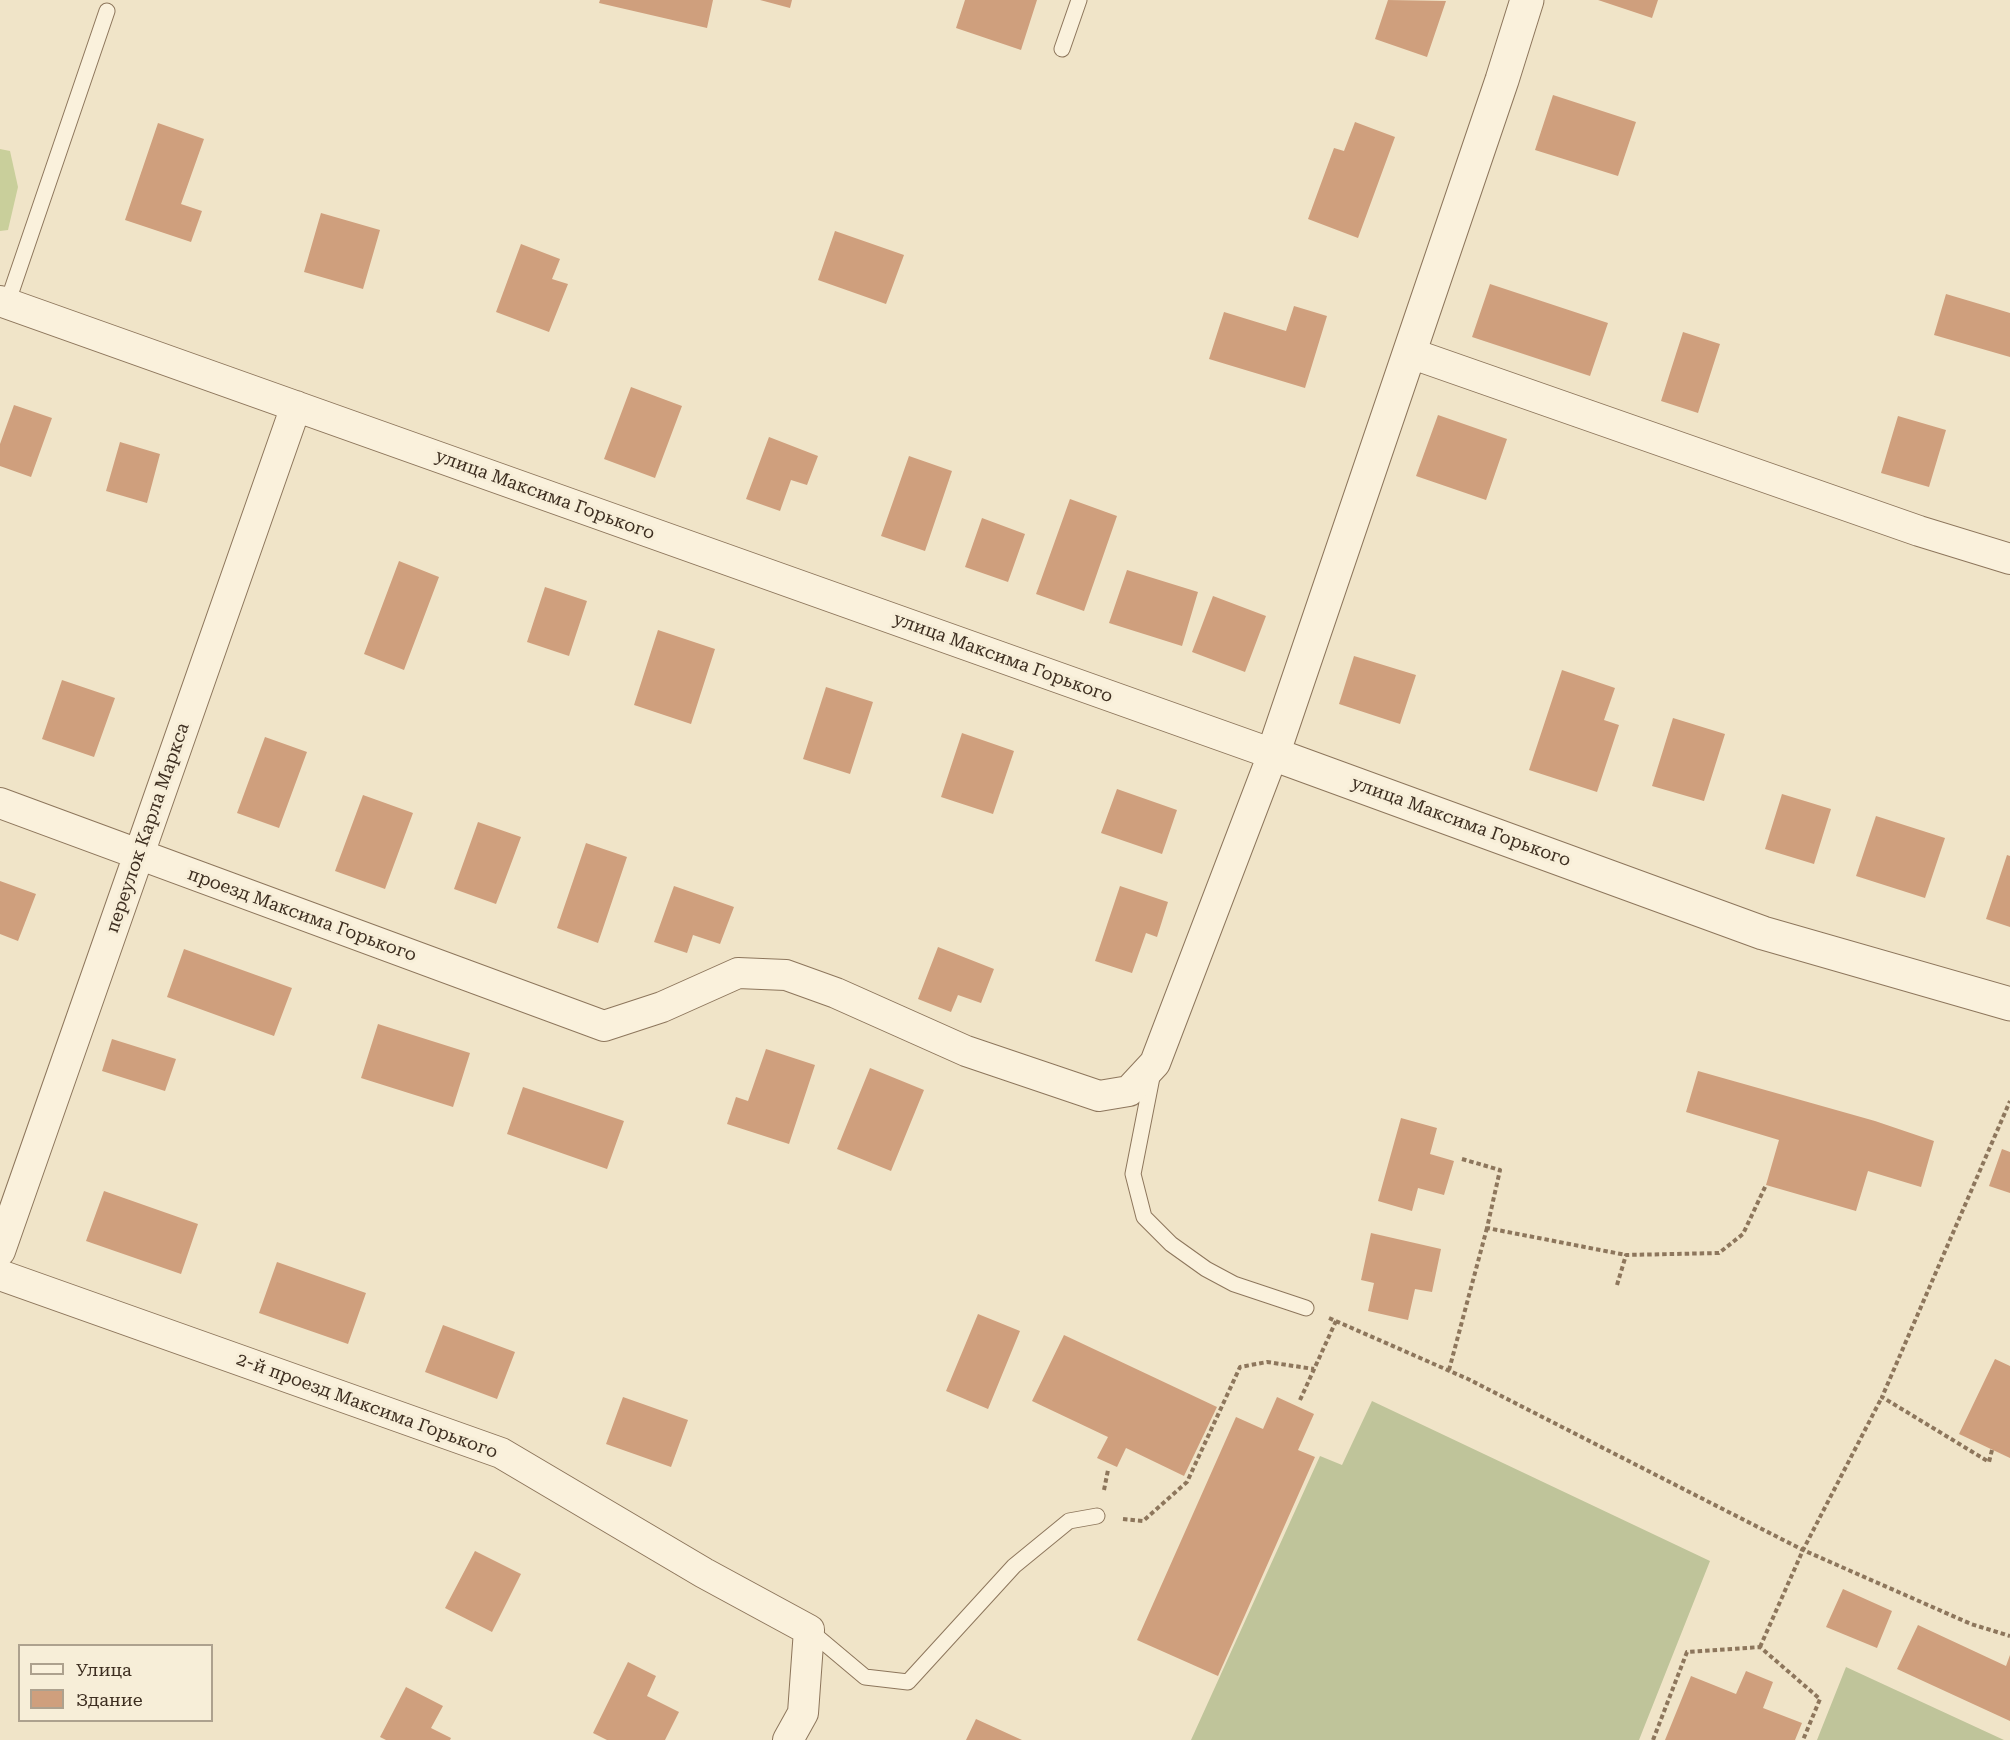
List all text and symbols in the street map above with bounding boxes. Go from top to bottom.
street label: улица Максима Горького [432,445,658,545]
street label: улица Максима Горького [890,608,1116,708]
street label: переулок Карла Маркса [102,720,194,936]
street label: улица Максима Горького [1348,772,1574,872]
street label: проезд Максима Горького [185,864,419,966]
street label: 2-й проезд Максима Горького [233,1349,501,1463]
legend [18,1644,213,1722]
text: Улица [76,1659,132,1680]
text: Здание [76,1689,143,1710]

